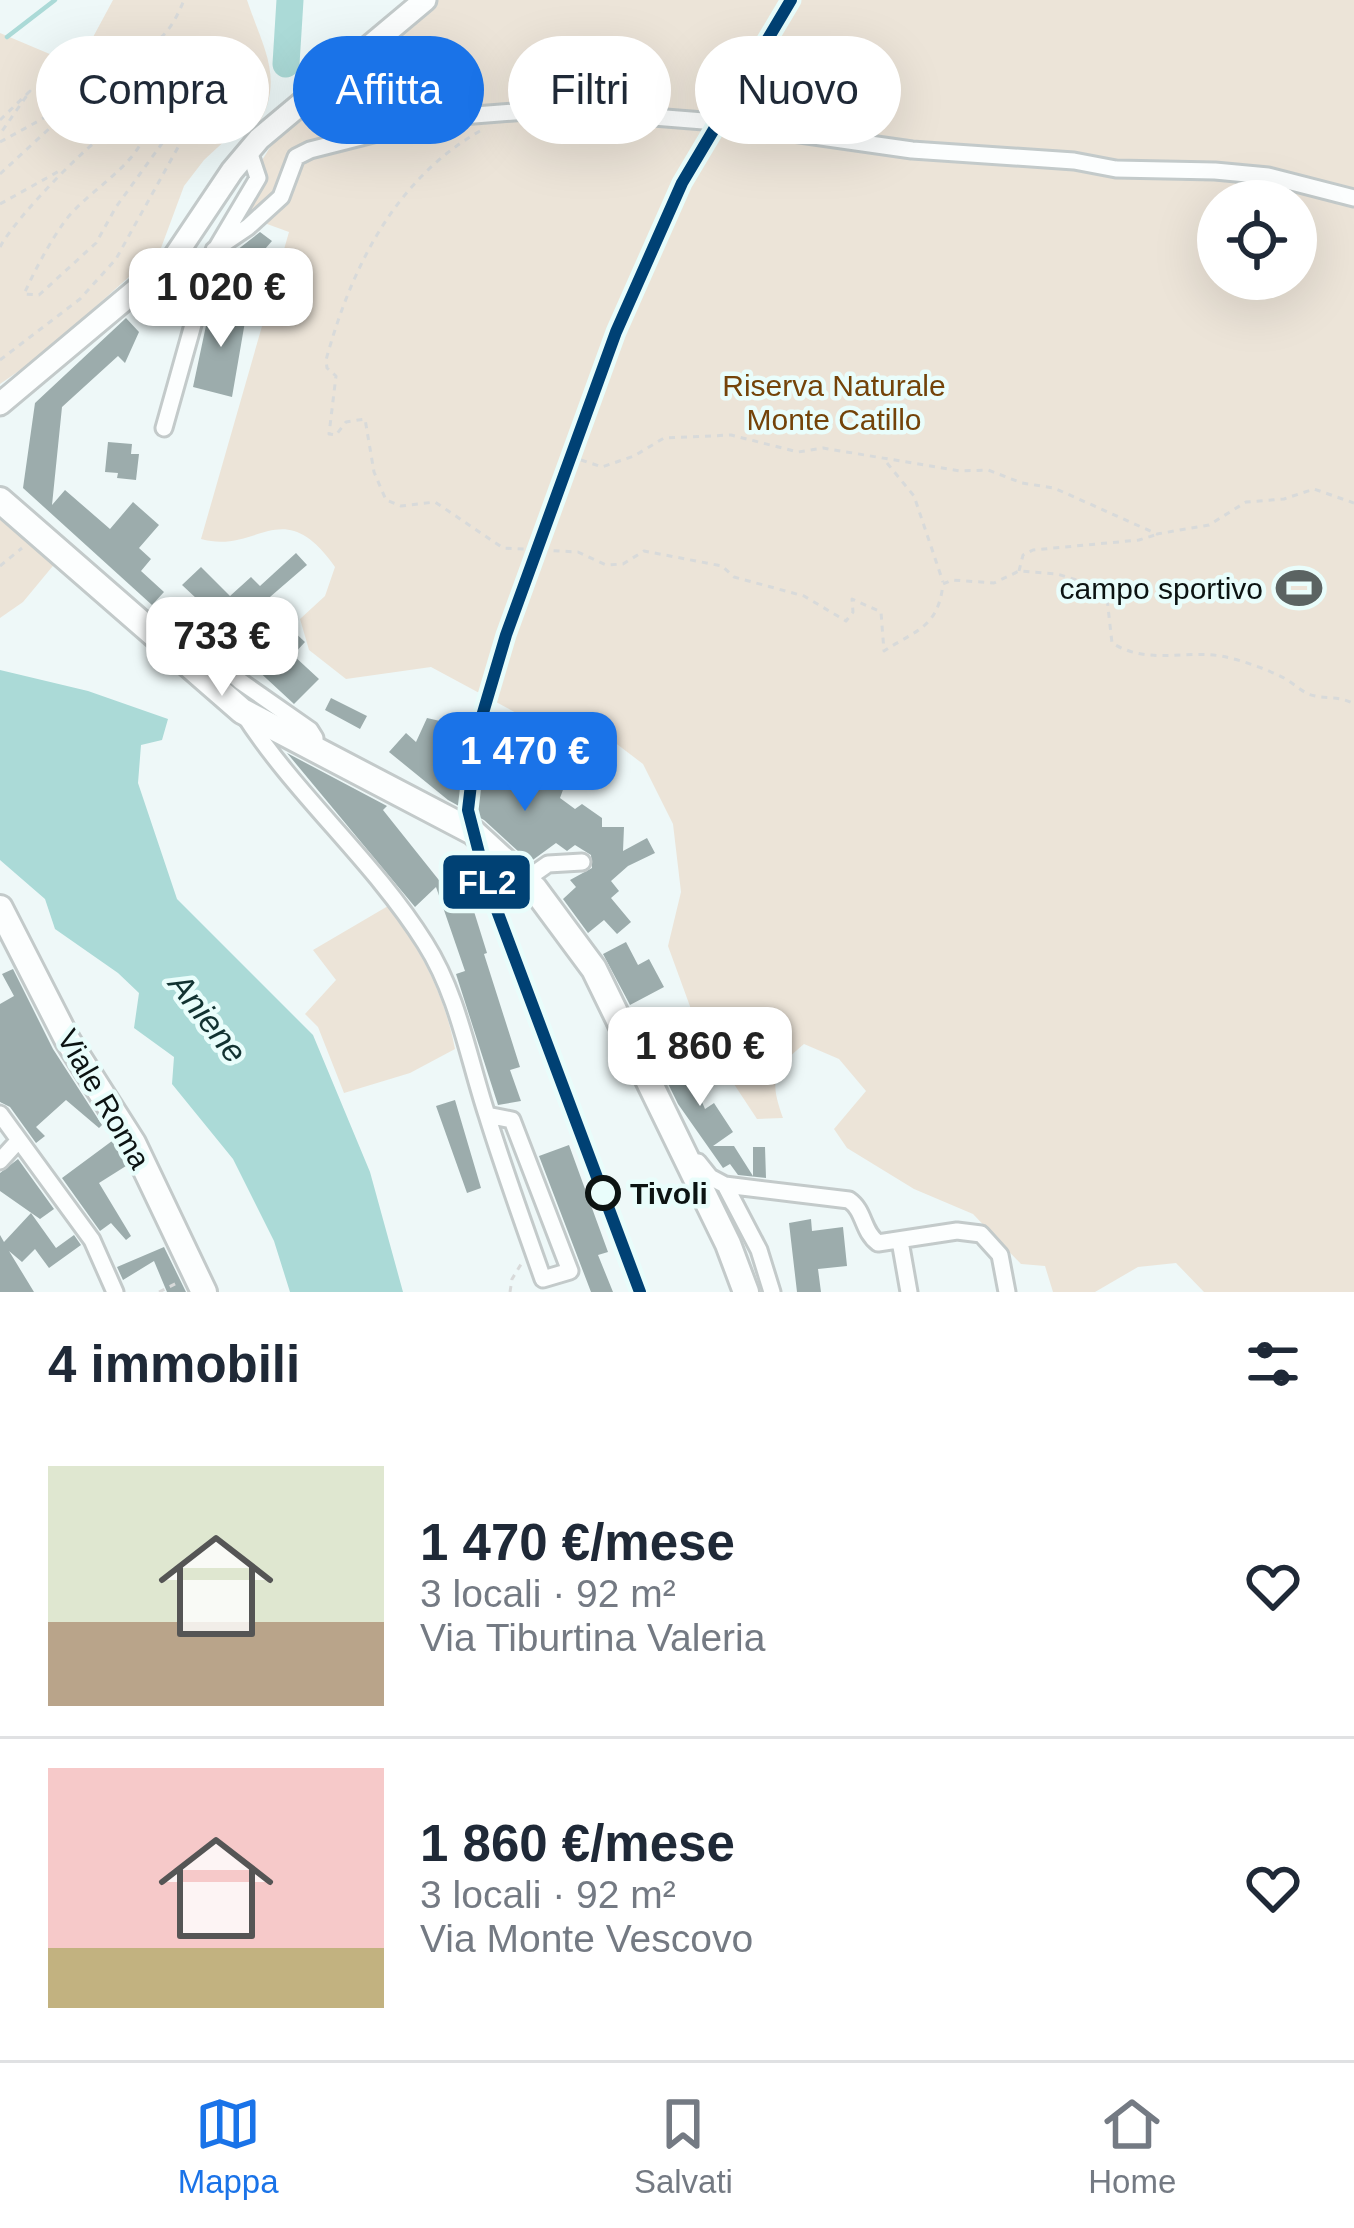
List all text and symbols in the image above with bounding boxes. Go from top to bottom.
chip: Compra [36,36,269,144]
chip: Affitta [293,36,484,144]
chip: Filtri [508,36,671,144]
chip: Nuovo [695,36,901,144]
map controls [1197,180,1317,300]
button: locate [1197,180,1317,300]
pin: 1 020 € [110,248,332,350]
text: 1 020 € [156,265,286,308]
park label: Riserva Naturale Monte Catillo [722,369,946,436]
sports icon: campo sportivo [1274,563,1324,613]
place label: campo sportivo [1060,572,1263,605]
pin: 733 € [138,597,306,699]
text: 733 € [173,614,271,657]
pin: 1 470 € [414,712,636,814]
text: 1 470 € [460,729,590,772]
line badge: FL2 [441,853,532,911]
text: FL2 [458,864,516,901]
water label: Aniene [161,965,254,1070]
pin: 1 860 € [589,1007,811,1109]
street label: Viale Roma [51,1024,157,1174]
text: 1 860 € [635,1024,765,1067]
marker: Tivoli [587,1177,619,1209]
place label: Tivoli [630,1177,708,1210]
icon: filters [1240,1331,1306,1397]
text: 4 immobili [48,1336,300,1393]
icon: home [144,1514,288,1658]
text: 1 470 €/mese [420,1514,735,1571]
icon: heart [1240,1553,1306,1619]
text: 3 locali · 92 m² [420,1572,676,1615]
text: Via Tiburtina Valeria [420,1616,765,1659]
text: 1 860 €/mese [420,1815,735,1872]
icon: home [144,1816,288,1960]
icon: heart [1240,1855,1306,1921]
text: 3 locali · 92 m² [420,1873,676,1916]
text: Via Monte Vescovo [420,1917,753,1960]
tab: Mappa [178,2091,279,2201]
tab: Salvati [634,2091,733,2201]
tab: Home [1088,2091,1176,2201]

